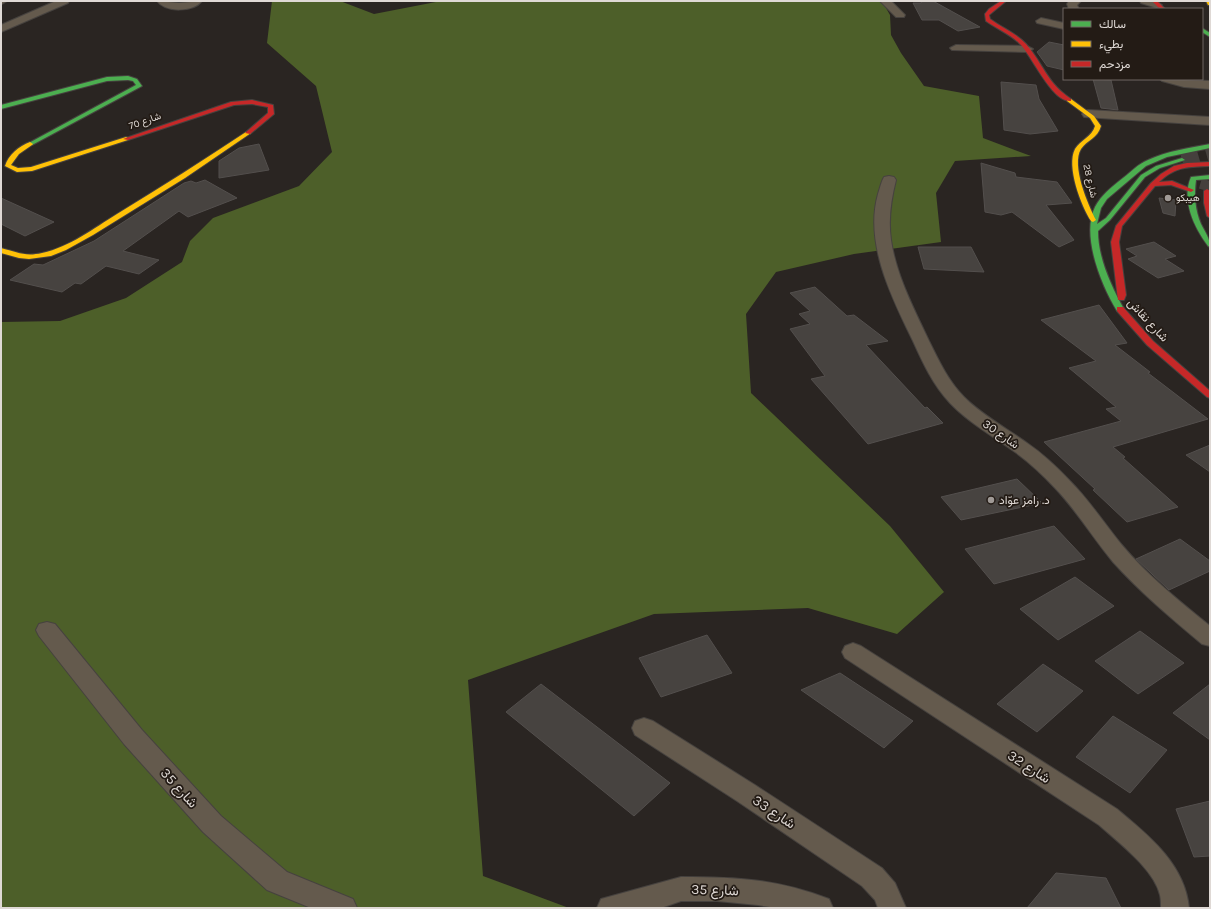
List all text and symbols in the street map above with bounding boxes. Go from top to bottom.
legend [1063,8,1203,80]
text: سالك [1099,17,1126,31]
text: بطيء [1099,37,1123,54]
text: مزدحم [1099,57,1130,72]
street label: شارع 70 [127,110,163,132]
street label: شارع 28 [1080,163,1100,199]
place label: هيبكو [1176,192,1200,204]
marker: هيبكو [1163,193,1173,203]
street label: شارع نقاش [1123,296,1171,346]
street label: شارع 30 [979,416,1022,453]
place label: د. رامز عوّاد [999,493,1050,508]
marker: د. رامز عوّاد [986,495,996,505]
street label: شارع 32 [1003,747,1054,789]
street label: شارع 35 [155,765,201,813]
street label: شارع 33 [748,792,799,834]
street label: شارع 35 [691,881,739,901]

